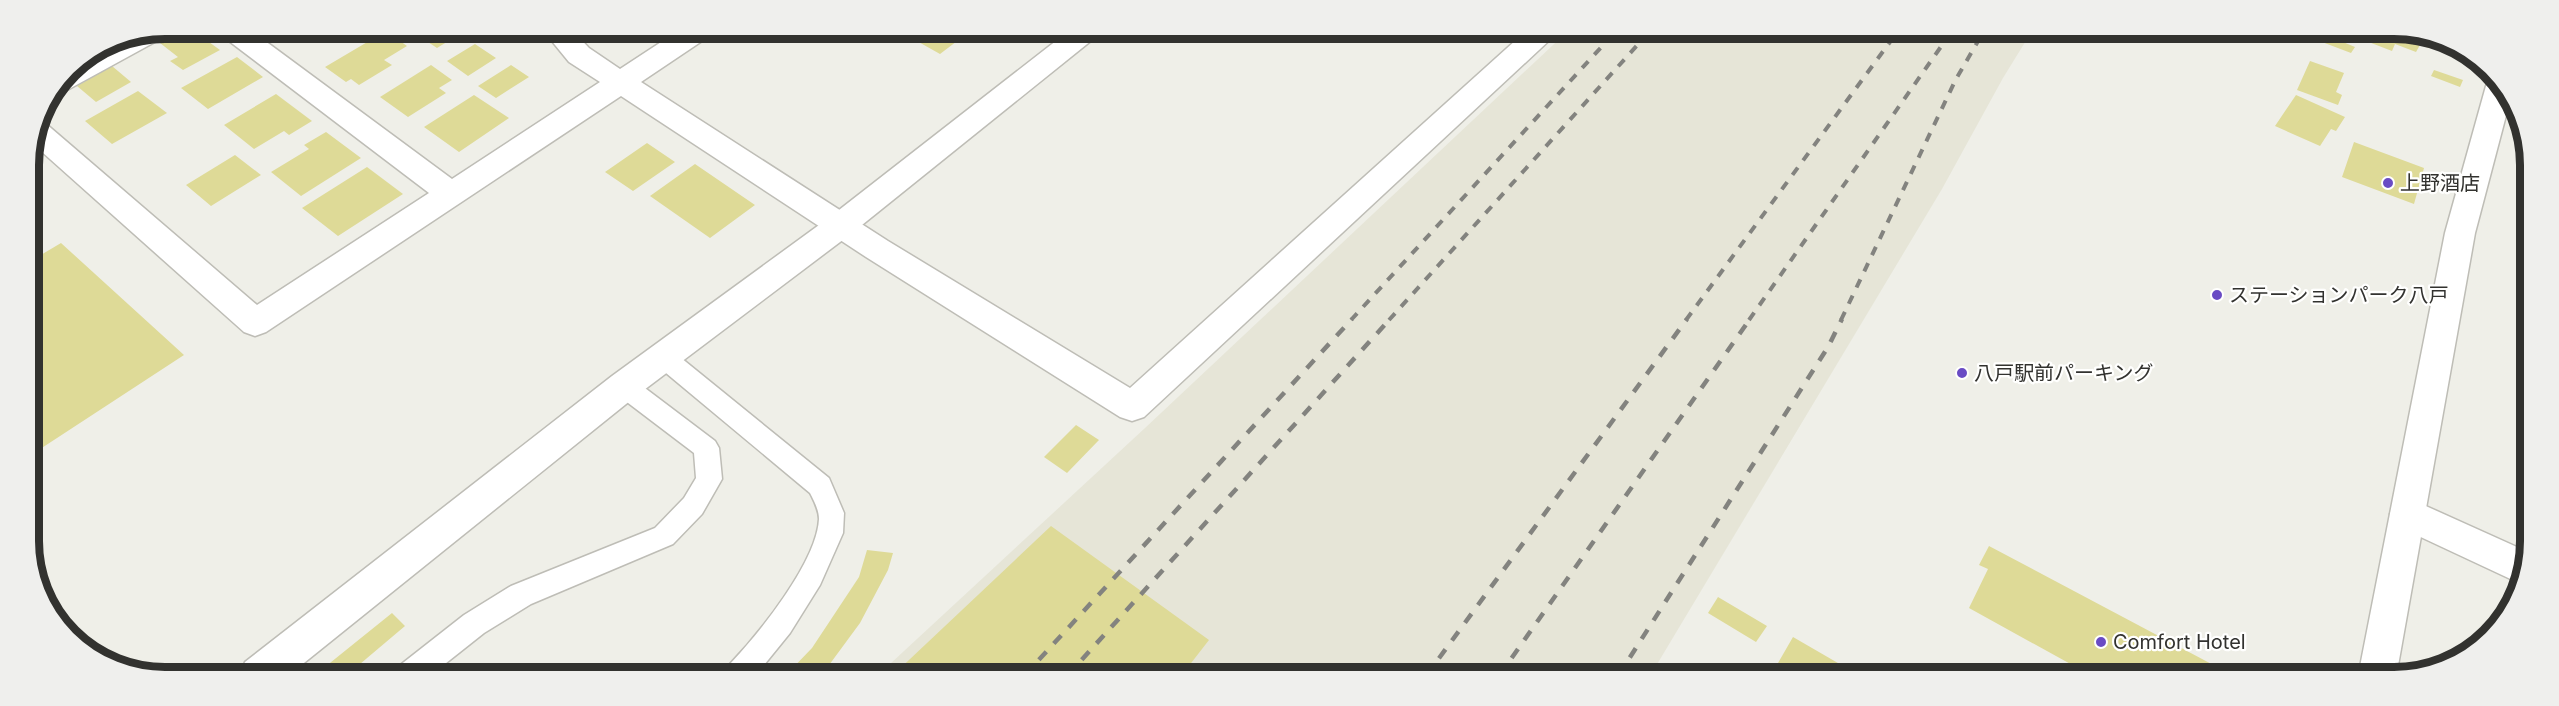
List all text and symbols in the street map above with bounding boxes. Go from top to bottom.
place label: 上野酒店 [2400,171,2480,195]
marker: 上野酒店 [2381,176,2395,190]
place label: ステーションパーク八戸 [2229,283,2449,307]
marker: ステーションパーク八戸 [2210,288,2224,302]
place label: 八戸駅前パーキング [1974,361,2153,385]
marker: 八戸駅前パーキング [1955,366,1969,380]
place label: Comfort Hotel [2113,630,2246,654]
marker: Comfort Hotel [2094,635,2108,649]

